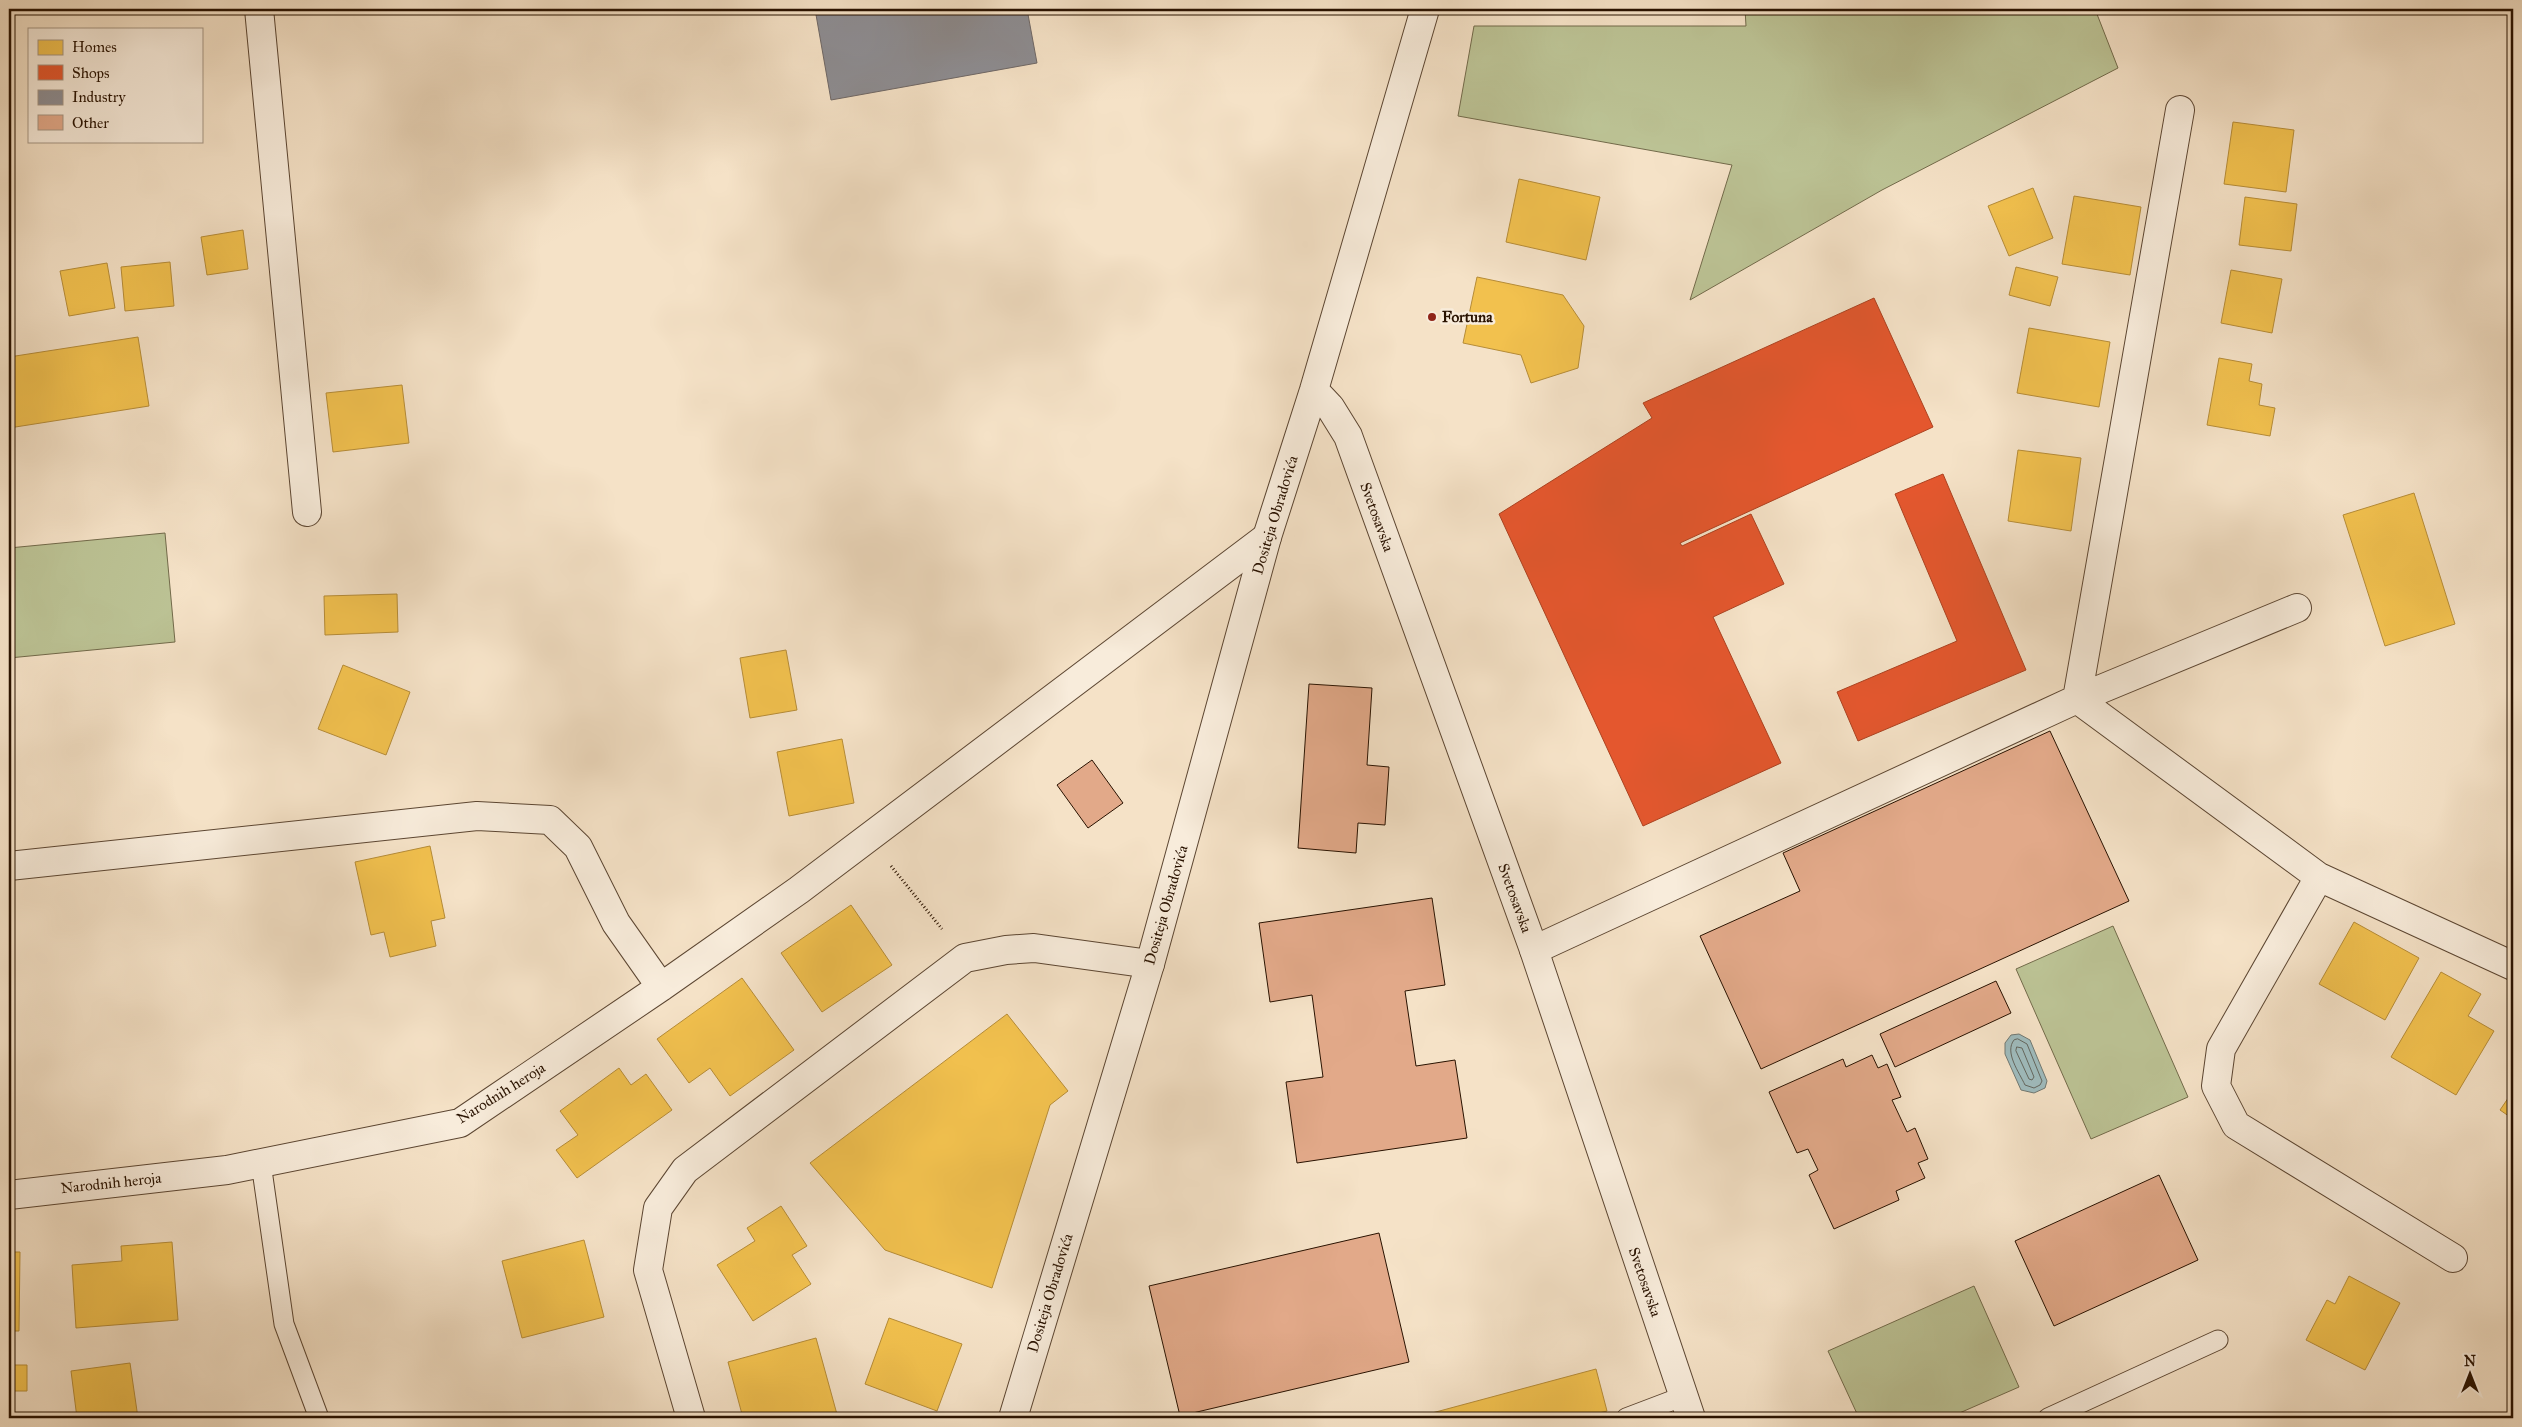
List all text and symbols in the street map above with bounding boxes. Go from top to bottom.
legend [28,28,202,142]
text: Homes [72,38,117,56]
text: Shops [72,64,110,82]
text: Industry [72,88,126,106]
text: Other [72,114,109,132]
place label: Fortuna [1442,308,1493,326]
marker: Fortuna [1426,311,1438,323]
street label: Dositeja Obradovića [1248,453,1302,577]
street label: Svetosavska [1356,480,1398,555]
street label: Dositeja Obradovića [1140,843,1192,967]
street label: Svetosavska [1494,861,1536,936]
street label: Narodnih heroja [453,1058,549,1127]
street label: Narodnih heroja [60,1169,163,1197]
street label: Dositeja Obradovića [1023,1231,1077,1355]
street label: Svetosavska [1625,1245,1666,1320]
north arrow [2444,1350,2494,1400]
text: N [2464,1353,2476,1370]

